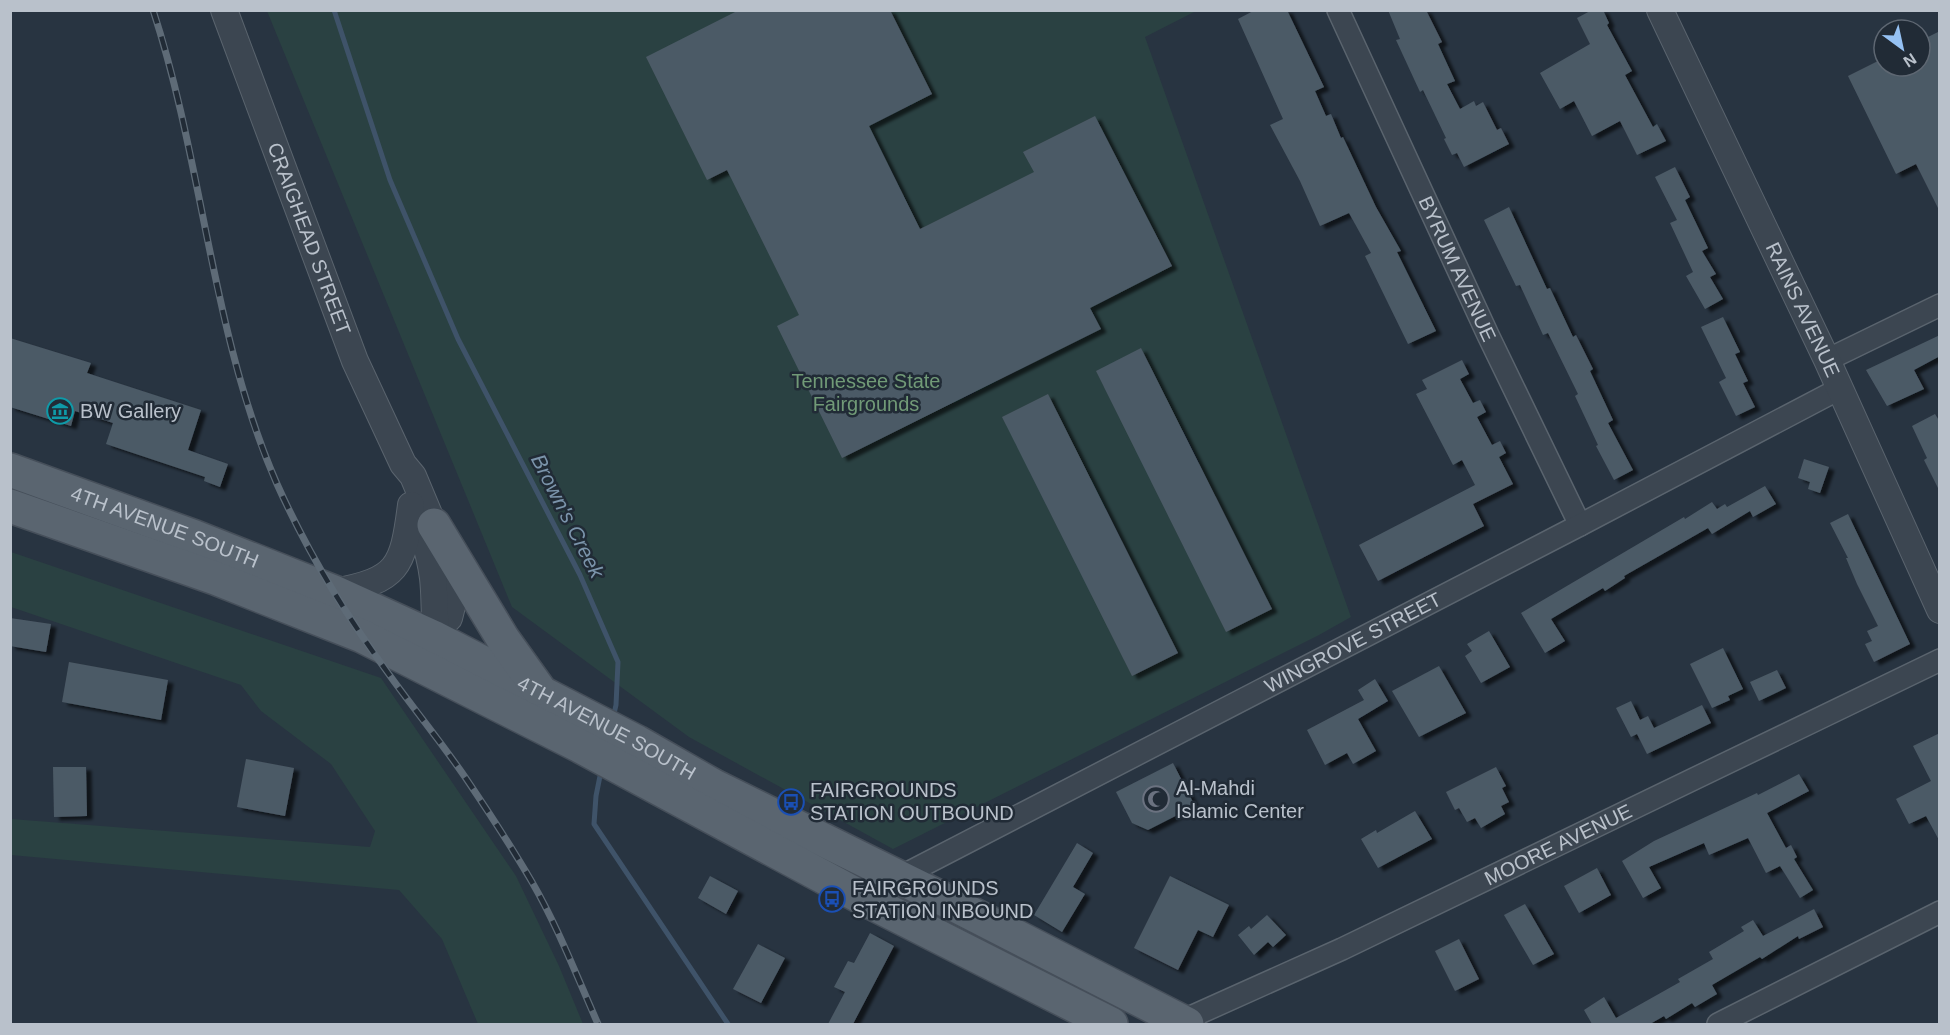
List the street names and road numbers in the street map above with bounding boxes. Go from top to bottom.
street label: CRAIGHEAD STREET [263,139,355,338]
street label: BYRUM AVENUE [1414,193,1500,345]
street label: RAINS AVENUE [1762,239,1844,380]
street label: 4TH AVENUE SOUTH [68,482,262,572]
street label: WINGROVE STREET [1261,588,1445,697]
street label: 4TH AVENUE SOUTH [514,671,700,784]
street label: MOORE AVENUE [1481,800,1635,889]

